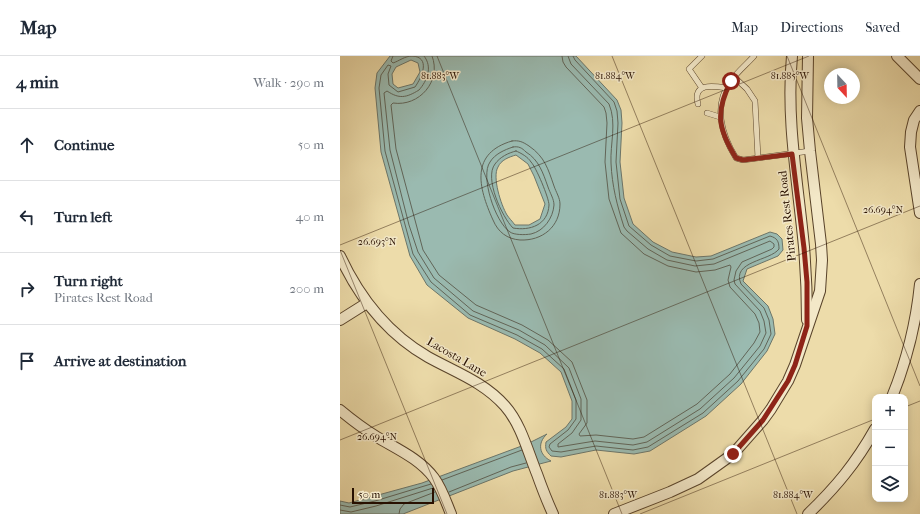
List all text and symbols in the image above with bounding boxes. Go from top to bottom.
text: Map [20,17,56,39]
text: Map [731,19,758,36]
text: Directions [780,19,843,36]
text: Saved [865,19,900,36]
north arrow [824,68,860,104]
text: 81.883°W [421,70,460,82]
text: 81.884°W [595,70,636,82]
text: 81.885°W [771,70,810,82]
text: 4 min [16,72,59,92]
route start [722,72,740,90]
text: Walk · 290 m [253,75,324,90]
icon: ahead [16,134,38,156]
text: Continue [54,136,114,154]
text: 50 m [298,137,324,152]
street label: Pirates Rest Road [775,169,799,262]
text: 26.694°N [863,204,904,216]
icon: left [16,206,38,228]
text: Turn left [54,208,112,226]
text: 40 m [296,209,324,224]
text: 26.693°N [358,236,397,248]
text: Turn right [54,272,123,290]
icon: right [16,278,38,300]
text: 200 m [289,281,324,296]
text: Pirates Rest Road [54,290,153,305]
street label: Lacosta Lane [425,334,489,380]
icon: arrive [16,350,38,372]
text: Arrive at destination [54,352,186,370]
map controls [872,394,908,502]
button: + [872,394,908,430]
button: − [872,430,908,466]
text: 26.694°N [357,431,398,443]
route end [724,445,742,463]
button: layers [872,466,908,502]
scale bar [352,486,434,505]
text: 50 m [358,488,380,501]
text: 81.883°W [599,489,638,501]
text: 81.884°W [773,489,814,501]

